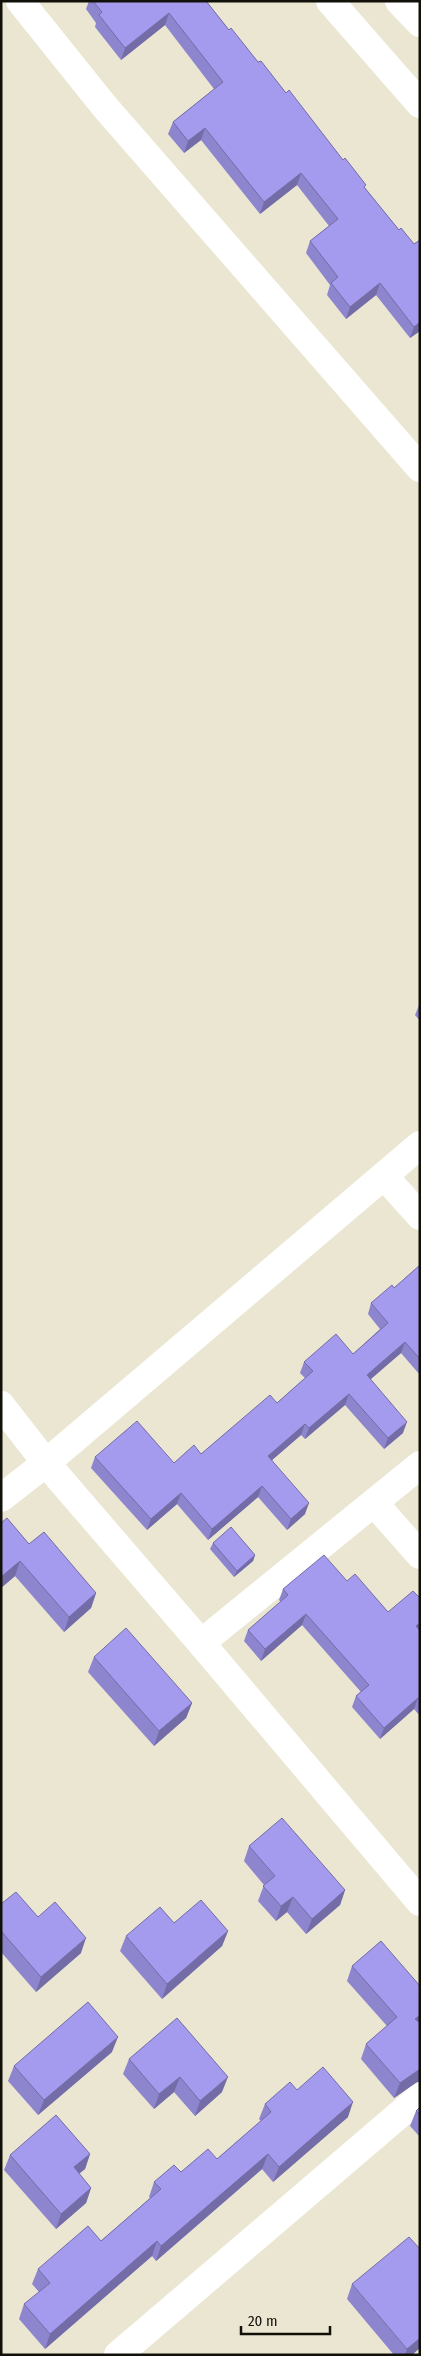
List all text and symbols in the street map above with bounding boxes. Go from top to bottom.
scale bar [241,2304,330,2336]
text: 20 m [248,2312,278,2330]

